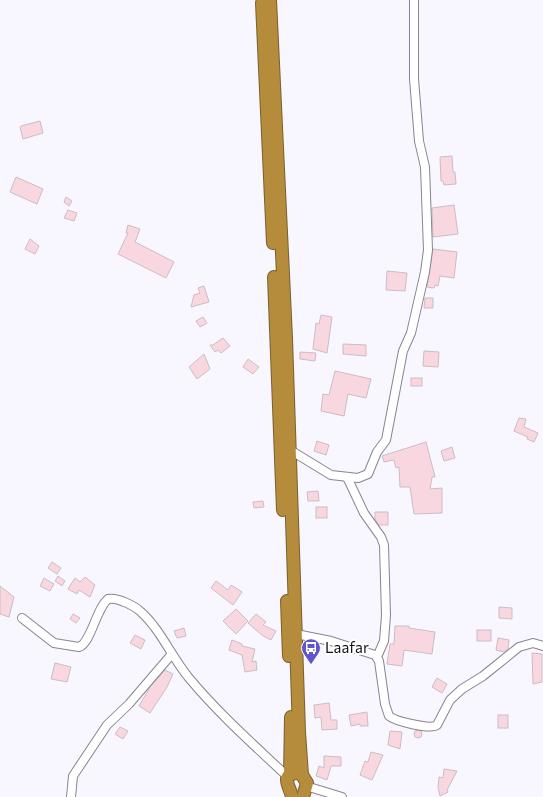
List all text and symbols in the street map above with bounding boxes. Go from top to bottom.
bus stop icon: Laafar [300,637,322,665]
place label: Laafar [325,638,369,656]

